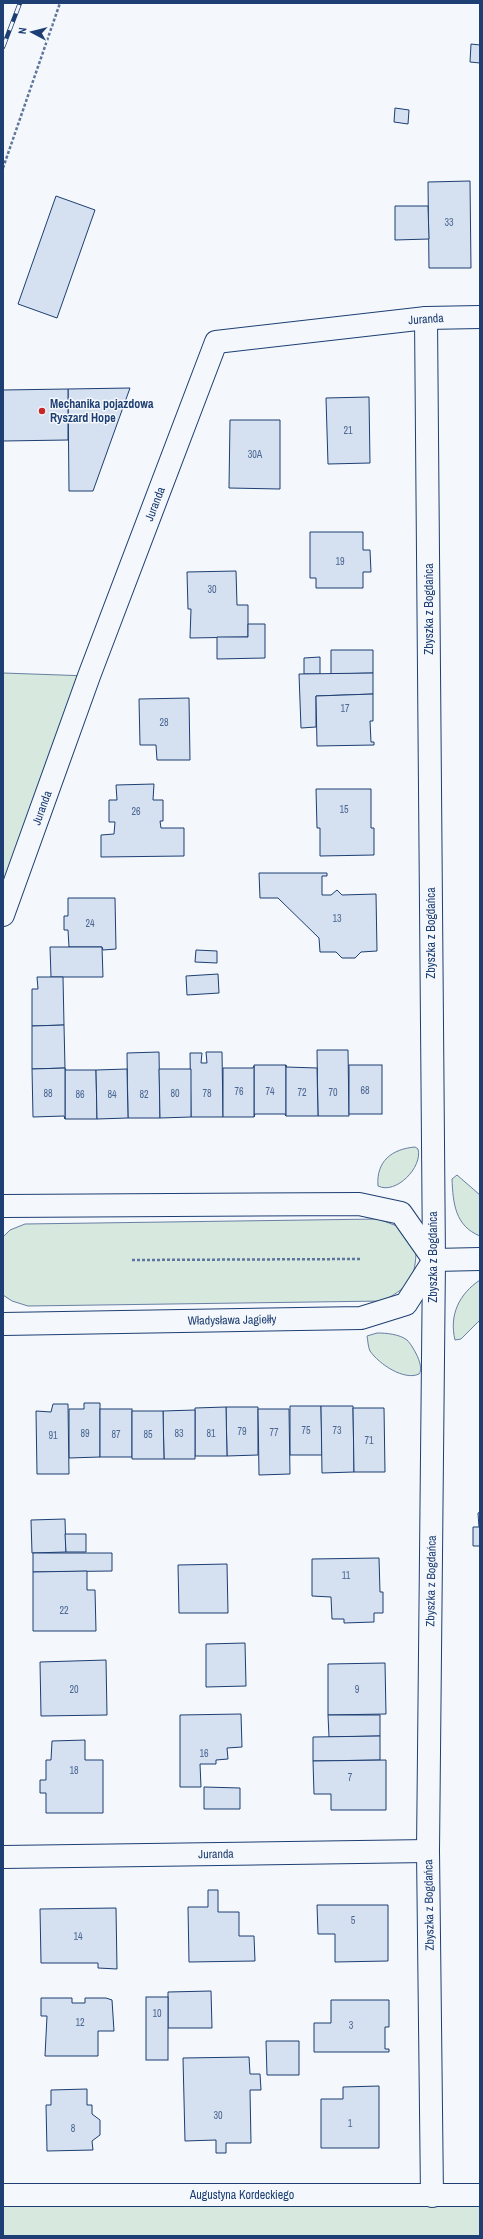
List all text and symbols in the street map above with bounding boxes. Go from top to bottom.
north arrow [12,12,52,52]
text: N [15,27,29,35]
house number: 33 [444,216,454,229]
street label: Juranda [408,310,445,328]
place label: Mechanika pojazdowa Ryszard Hope [50,396,154,426]
marker: Mechanika pojazdowa Ryszard Hope [37,406,47,416]
house number: 21 [343,424,353,437]
house number: 30A [248,448,263,461]
street label: Juranda [141,484,169,523]
house number: 19 [335,555,345,568]
street label: Zbyszka z Bogdańca [421,563,437,655]
house number: 30 [207,583,217,596]
house number: 17 [340,702,350,715]
house number: 28 [159,716,169,729]
street label: Juranda [28,788,56,827]
house number: 15 [339,803,349,816]
house number: 26 [131,805,141,818]
street label: Zbyszka z Bogdańca [423,887,439,979]
house number: 13 [332,912,342,925]
house number: 24 [85,917,95,930]
house number: 68 [360,1084,370,1097]
house number: 76 [234,1085,244,1098]
house number: 74 [265,1085,275,1098]
house number: 72 [297,1086,307,1099]
house number: 70 [328,1086,338,1099]
house number: 88 [43,1087,53,1100]
house number: 80 [170,1087,180,1100]
house number: 78 [202,1087,212,1100]
house number: 86 [75,1088,85,1101]
house number: 84 [107,1088,117,1101]
house number: 82 [139,1088,149,1101]
street label: Zbyszka z Bogdańca [425,1211,441,1303]
street label: Władysława Jagiełły [188,1311,277,1329]
house number: 75 [301,1424,311,1437]
house number: 73 [332,1424,342,1437]
house number: 79 [237,1425,247,1438]
house number: 77 [269,1426,279,1439]
house number: 89 [80,1427,90,1440]
house number: 83 [174,1427,184,1440]
house number: 81 [206,1427,216,1440]
house number: 87 [111,1428,121,1441]
house number: 85 [143,1428,153,1441]
house number: 91 [48,1429,58,1442]
house number: 71 [364,1434,374,1447]
street label: Zbyszka z Bogdańca [422,1535,440,1627]
house number: 11 [342,1569,351,1582]
house number: 22 [59,1604,69,1617]
house number: 20 [69,1683,79,1696]
house number: 9 [355,1683,360,1696]
house number: 16 [199,1747,209,1760]
house number: 18 [69,1764,79,1777]
house number: 7 [348,1771,353,1784]
street label: Juranda [198,1846,234,1862]
street label: Zbyszka z Bogdańca [420,1859,438,1951]
house number: 5 [351,1914,356,1927]
house number: 14 [73,1930,83,1943]
house number: 10 [152,2007,162,2020]
house number: 12 [75,2016,85,2029]
house number: 3 [349,2019,354,2032]
house number: 30 [213,2109,223,2122]
house number: 1 [348,2117,353,2130]
house number: 8 [71,2122,76,2135]
street label: Augustyna Kordeckiego [189,2187,294,2203]

